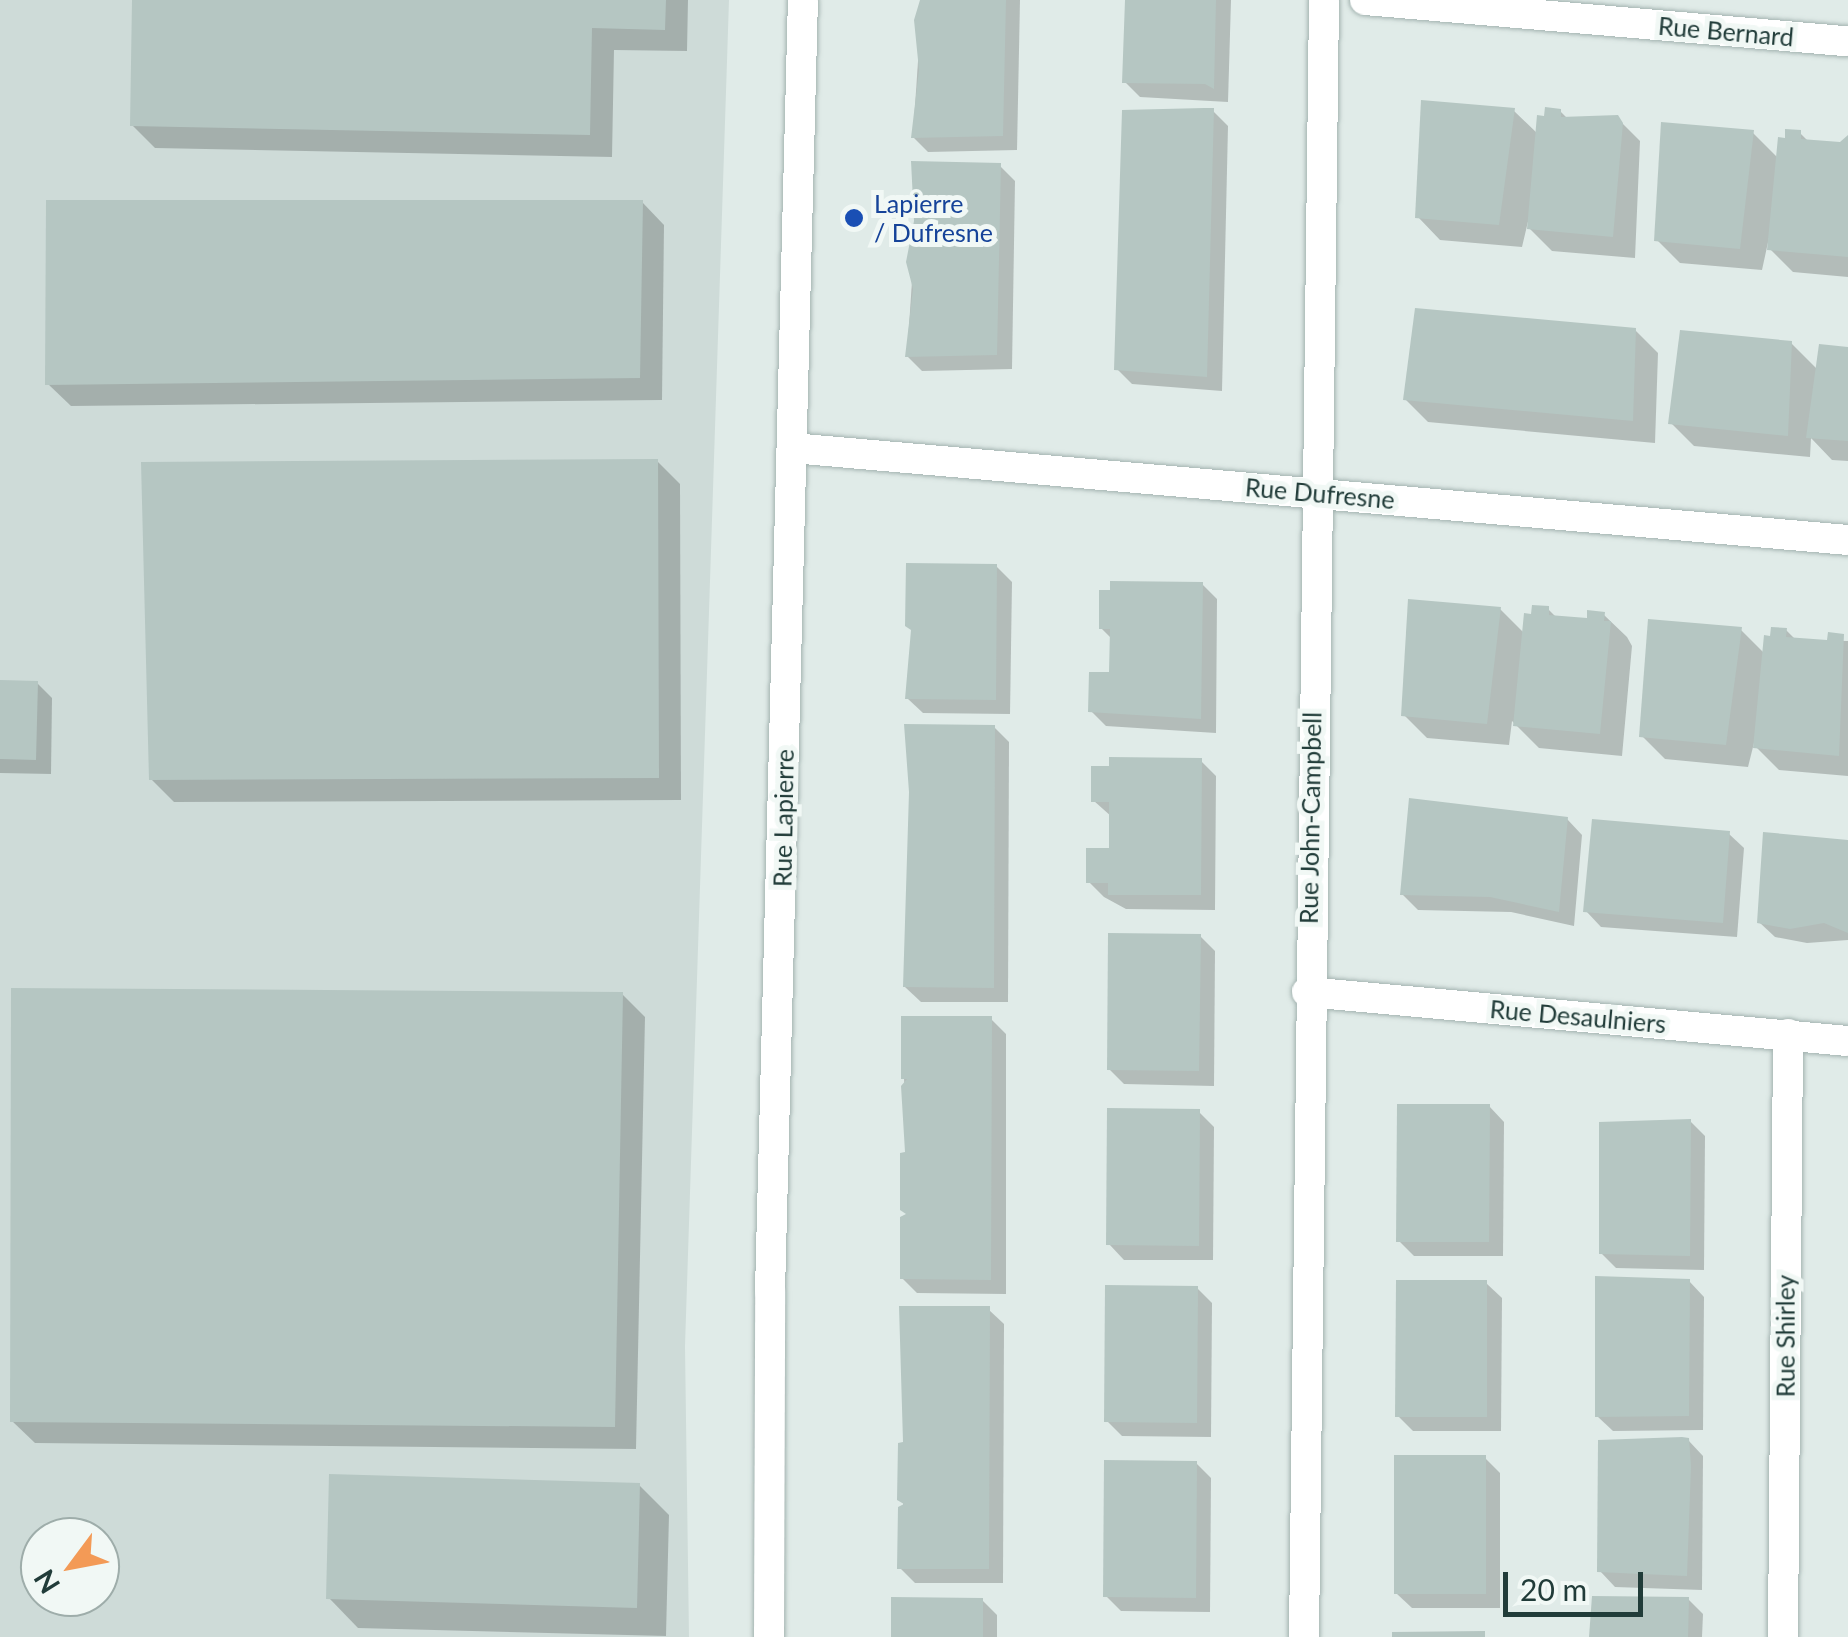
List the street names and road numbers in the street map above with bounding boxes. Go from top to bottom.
street label: Rue Bernard [1657,10,1795,52]
street label: Rue Dufresne [1244,472,1396,514]
street label: Rue John-Campbell [1293,711,1327,925]
street label: Rue Lapierre [767,749,799,887]
street label: Rue Desaulniers [1489,993,1667,1039]
street label: Rue Shirley [1770,1275,1800,1397]

